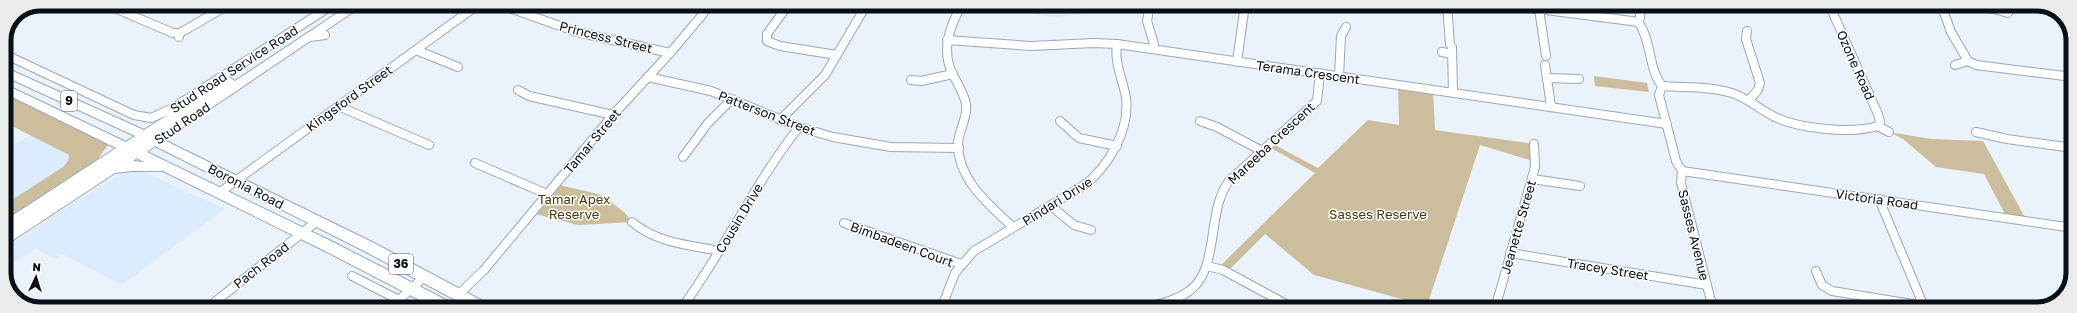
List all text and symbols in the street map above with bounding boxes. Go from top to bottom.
street label: Princess Street [558,18,654,56]
street label: Stud Road Service Road [167,22,301,116]
street label: Ozone Road [1834,28,1878,102]
street label: Terama Crescent [1255,57,1361,87]
street label: Kingsford Street [303,61,395,135]
street label: Patterson Street [716,87,818,139]
road number: 9 [61,91,77,111]
street label: Stud Road [151,98,213,148]
street label: Mareeba Crescent [1224,99,1318,187]
street label: Tamar Street [560,105,624,177]
street label: Boronia Road [205,160,287,212]
street label: Pindari Drive [1019,173,1095,229]
street label: Jeanette Street [1497,178,1539,276]
street label: Cousin Drive [712,180,766,256]
street label: Victoria Road [1835,185,1919,213]
street label: Sasses Avenue [1675,188,1713,282]
park label: Tamar Apex Reserve [538,191,610,222]
park label: Sasses Reserve [1329,206,1427,222]
street label: Bimbadeen Court [848,218,956,270]
street label: Pach Road [230,238,292,292]
road number: 36 [389,254,413,274]
street label: Tracey Street [1566,255,1650,283]
north arrow [16,257,56,297]
text: N [32,260,41,273]

